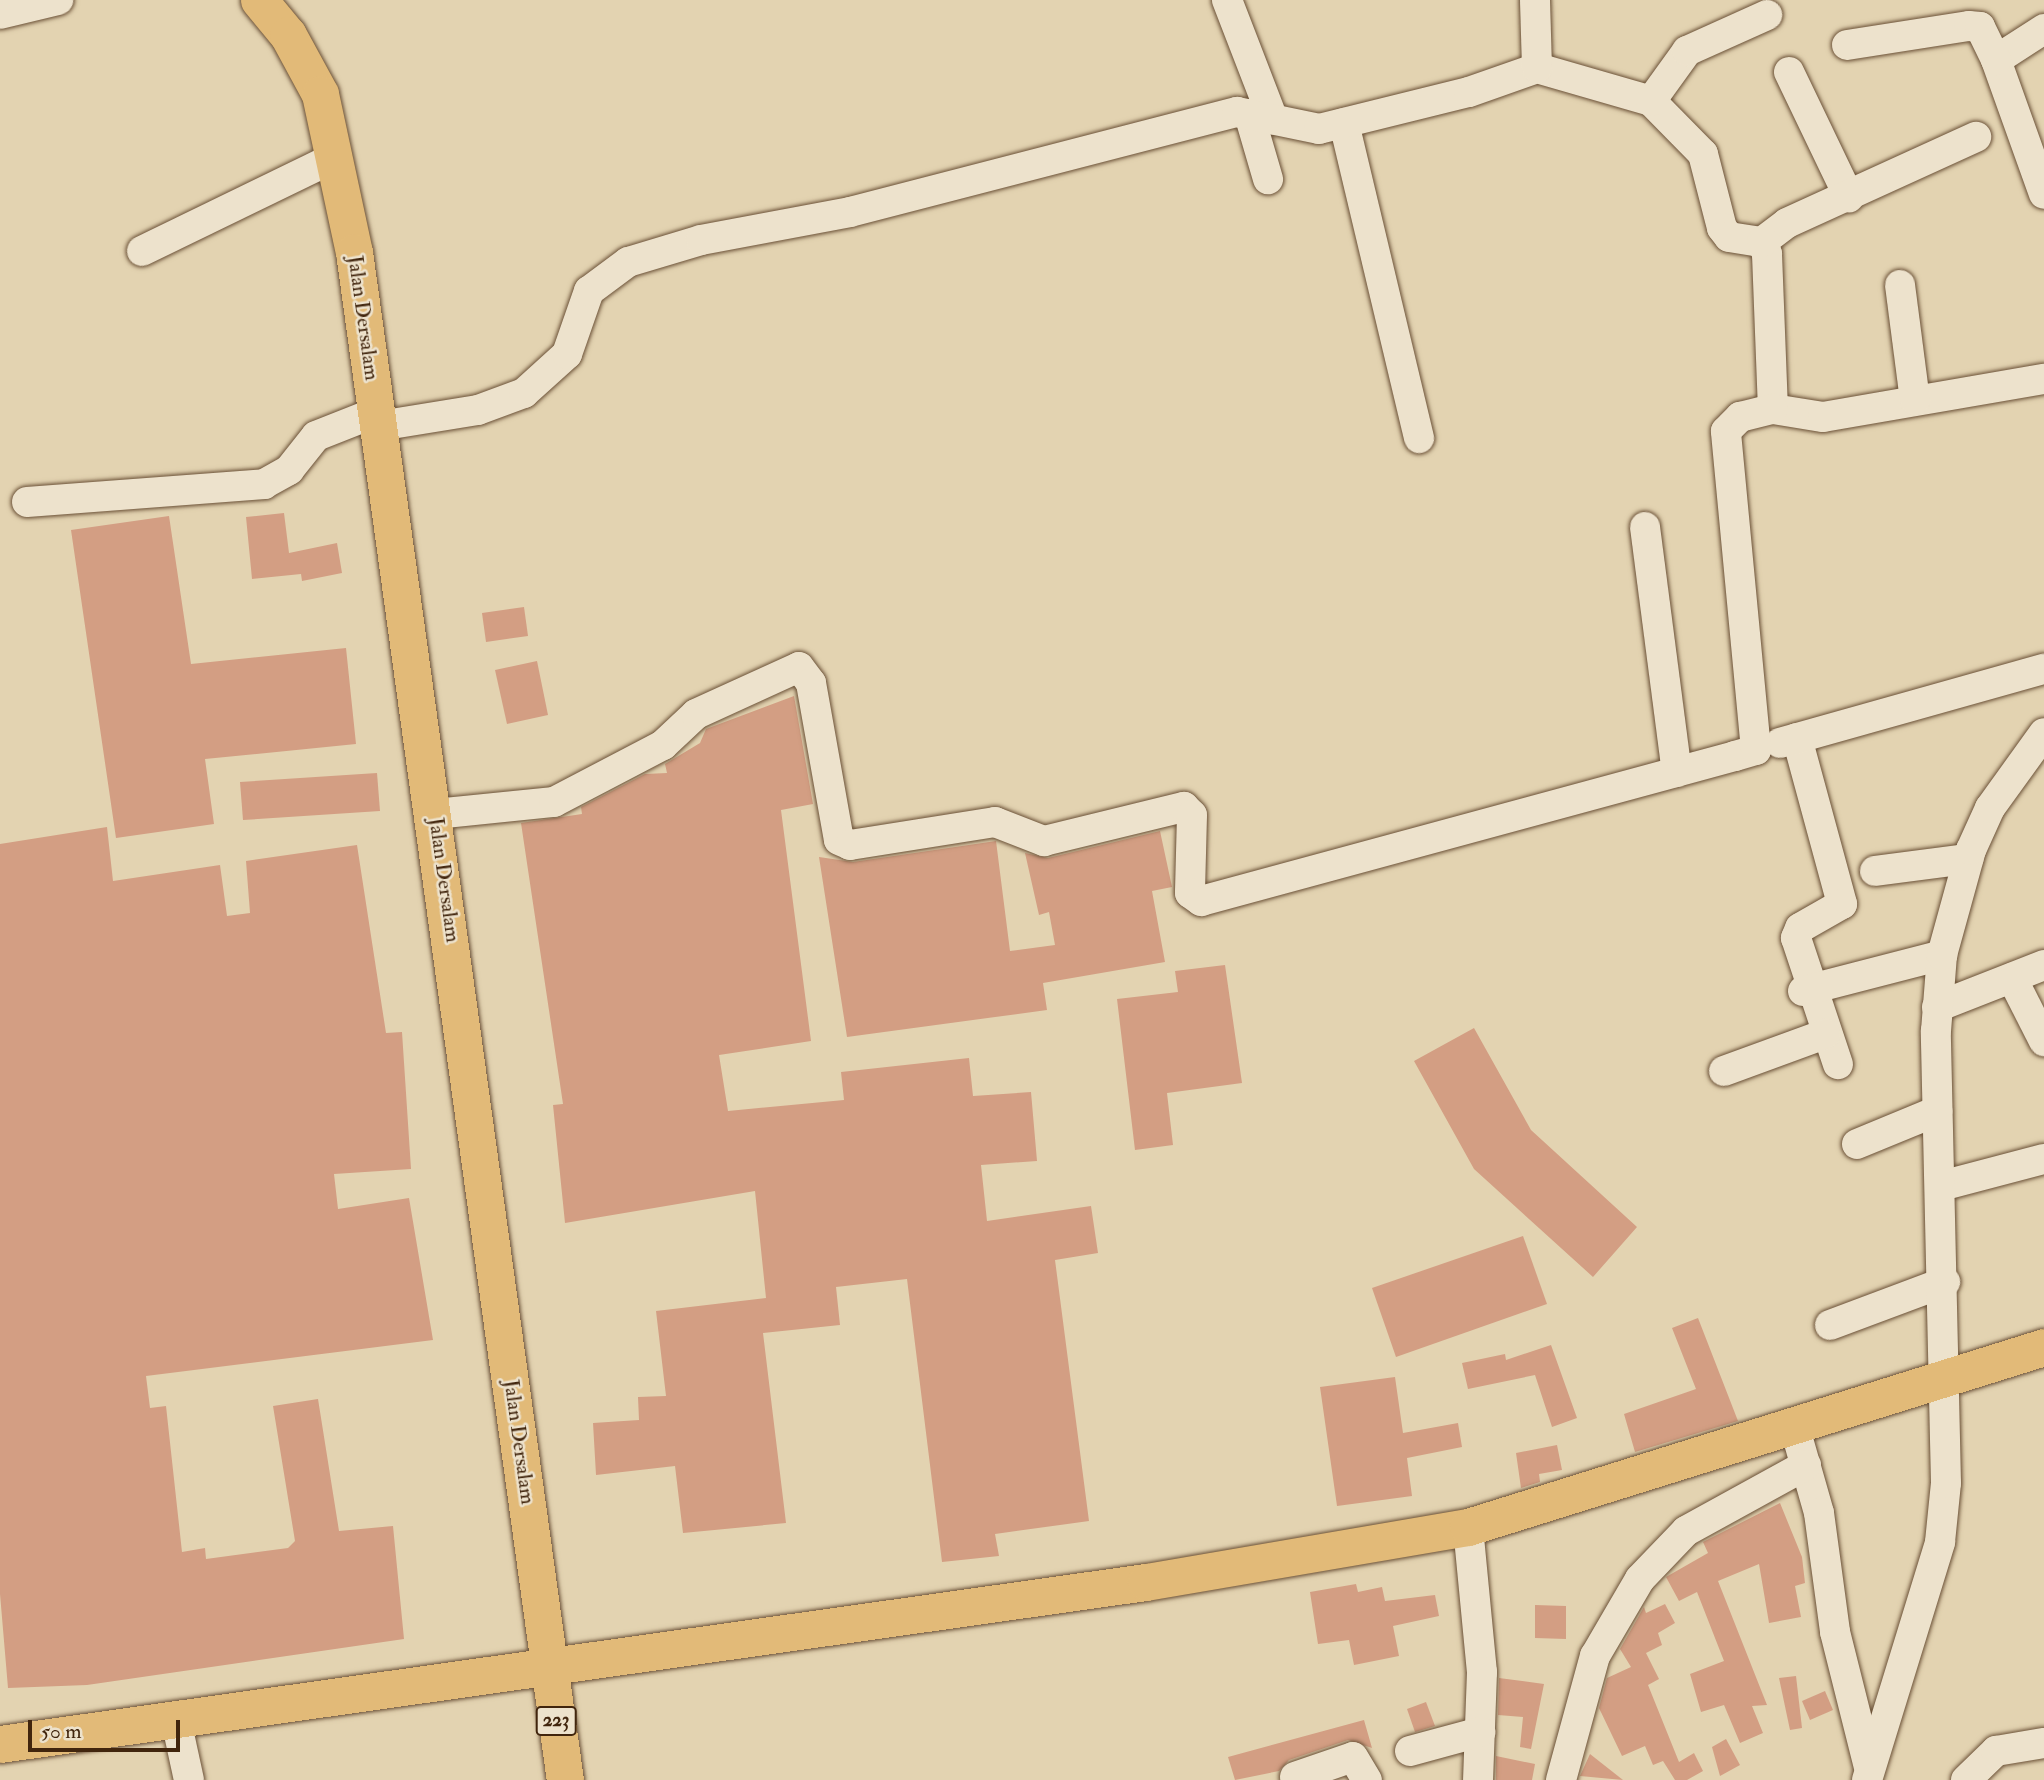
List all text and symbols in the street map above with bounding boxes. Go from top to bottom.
street label: Jalan Dersalam [342,254,384,382]
street label: Jalan Dersalam [423,816,465,944]
street label: Jalan Dersalam [498,1378,540,1506]
scale bar [32,1706,184,1750]
road number: 223 [535,1706,577,1736]
text: 50 m [41,1718,82,1745]

